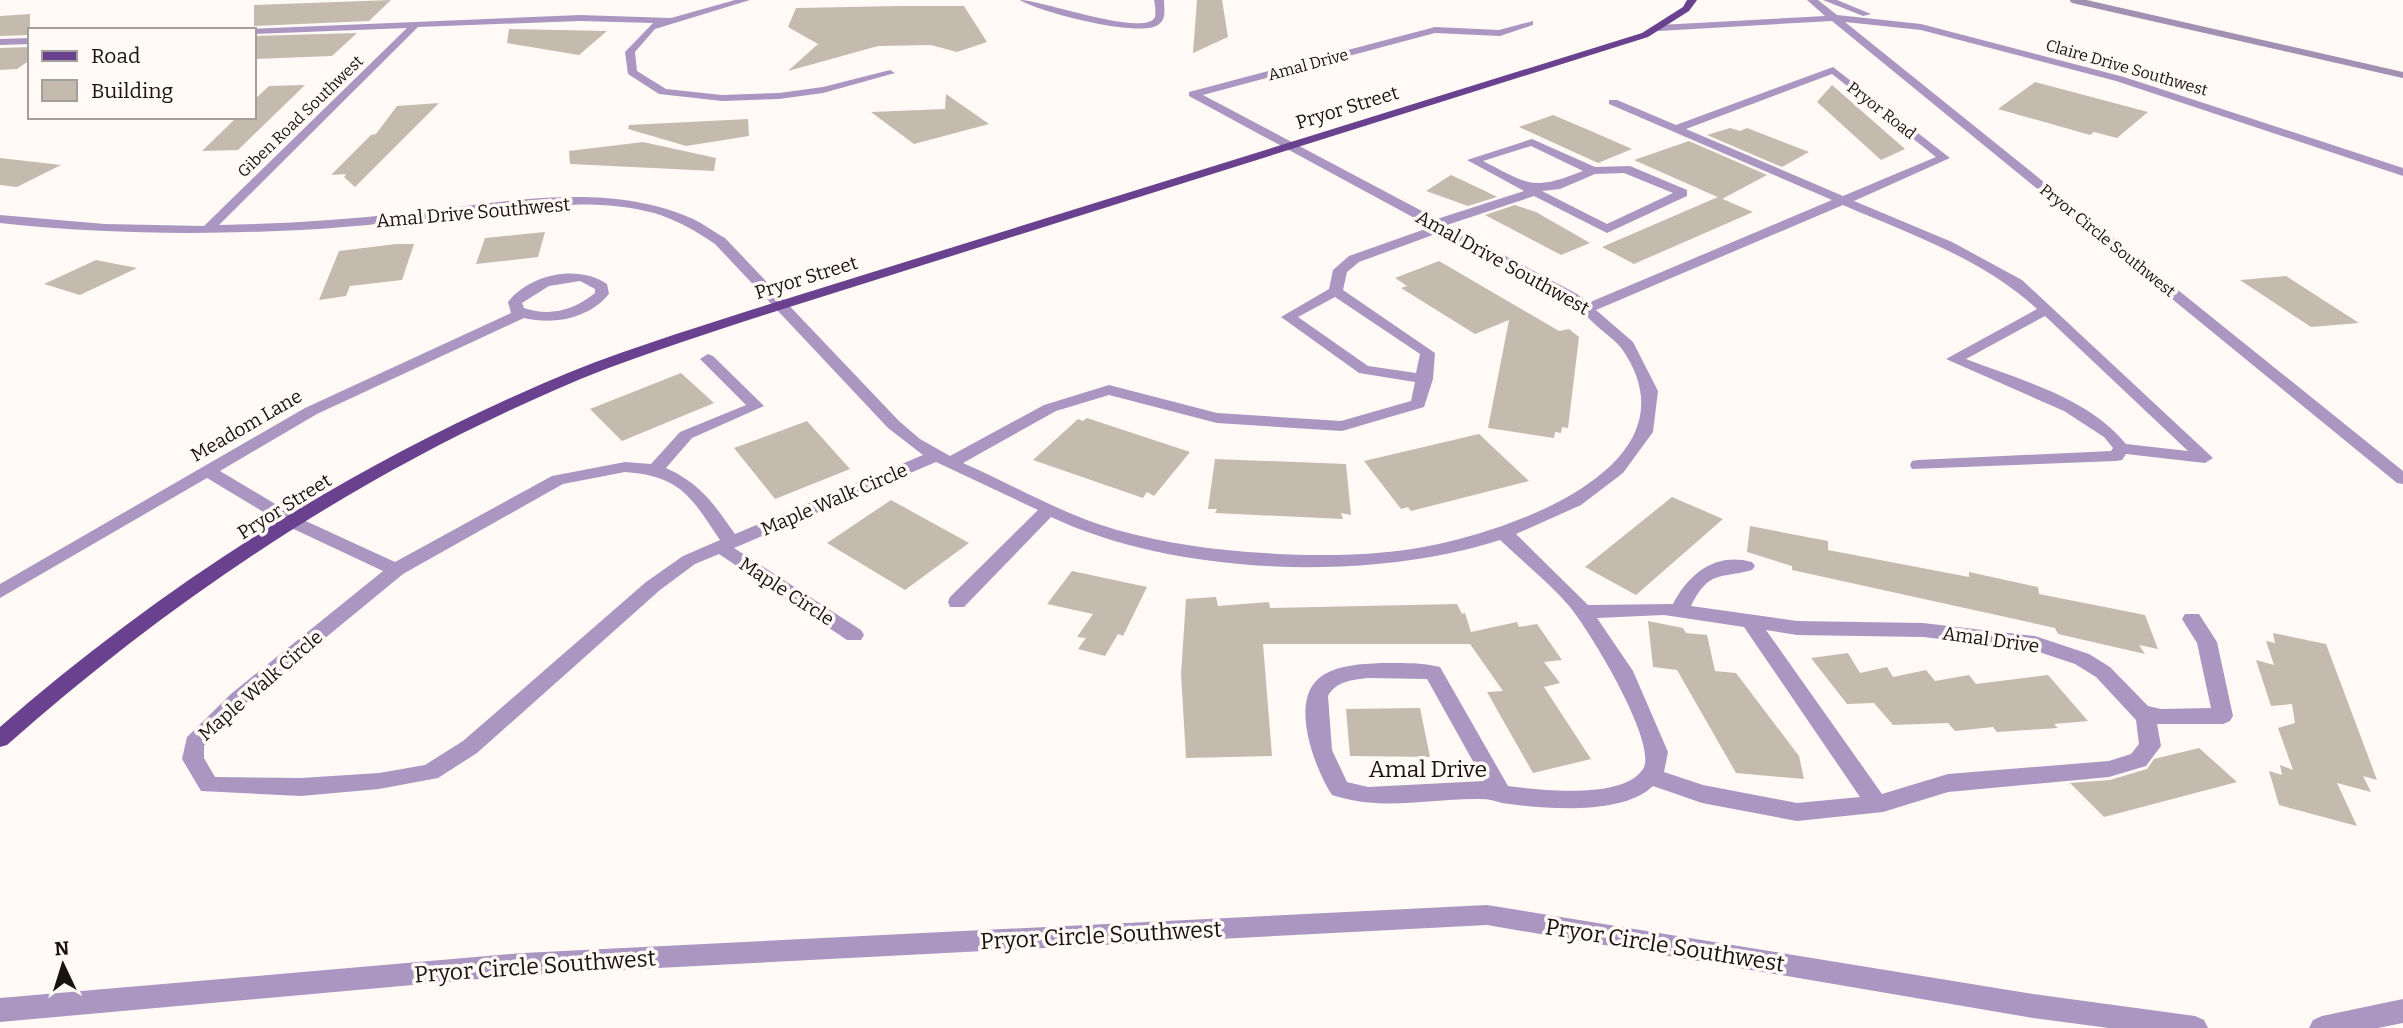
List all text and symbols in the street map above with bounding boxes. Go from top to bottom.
legend [28,28,256,119]
street label: Claire Drive Southwest [2044,35,2210,100]
text: Road [91,43,140,69]
street label: Amal Drive [1266,45,1350,84]
street label: Giben Road Southwest [234,51,367,181]
text: Building [91,78,174,104]
street label: Pryor Road [1844,78,1920,143]
street label: Pryor Street [1293,81,1401,134]
street label: Pryor Circle Southwest [2036,180,2179,301]
street label: Amal Drive Southwest [375,193,571,232]
street label: Amal Drive Southwest [1412,205,1594,320]
street label: Pryor Street [752,251,860,304]
street label: Meadom Lane [187,384,306,467]
street label: Maple Walk Circle [757,458,911,541]
street label: Pryor Street [233,468,335,544]
street label: Maple Circle [735,552,839,631]
street label: Amal Drive [1941,621,2041,658]
street label: Maple Walk Circle [194,625,327,746]
street label: Amal Drive [1369,755,1487,783]
street label: Pryor Circle Southwest [1543,912,1787,978]
street label: Pryor Circle Southwest [979,915,1223,955]
north arrow [28,930,98,1000]
text: N [54,937,70,961]
street label: Pryor Circle Southwest [413,944,657,988]

